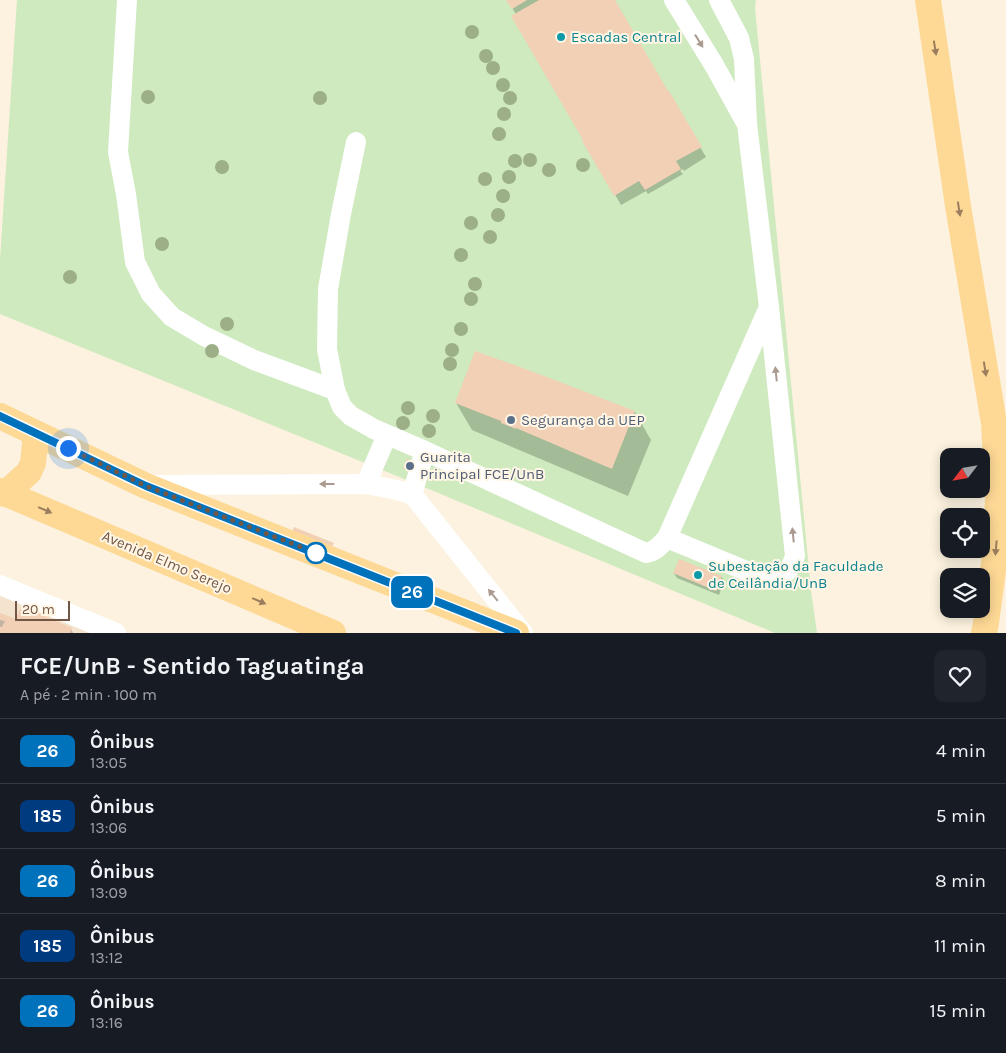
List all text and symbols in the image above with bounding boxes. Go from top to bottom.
place label: Escadas Central [571,28,681,46]
marker: Escadas Central [555,31,567,43]
one-way arrow [695,35,704,48]
one-way arrow [931,41,939,57]
one-way arrow [955,201,963,217]
one-way arrow [982,362,990,378]
one-way arrow [772,365,780,381]
place label: Segurança da UEP [521,411,645,429]
marker: Segurança da UEP [505,414,517,426]
your location [56,436,81,461]
place label: Guarita Principal FCE/UnB [420,448,544,483]
north arrow [940,448,990,498]
map controls [940,448,990,618]
marker: Guarita Principal FCE/UnB [404,460,416,472]
one-way arrow [319,480,335,488]
one-way arrow [38,507,52,515]
button: locate [940,508,990,558]
street label: Avenida Elmo Serejo [100,527,234,597]
one-way arrow [788,527,796,543]
one-way arrow [992,541,1000,557]
unlabelled marker [305,542,327,564]
place label: Subestação da Faculdade de Ceilândia/UnB [708,557,884,592]
button: layers [940,568,990,618]
marker: Subestação da Faculdade de Ceilândia/UnB [692,569,704,581]
line badge: 26 [390,576,434,608]
text: 26 [401,581,423,603]
one-way arrow [487,589,498,602]
scale bar [15,598,70,621]
one-way arrow [252,598,266,606]
text: 20 m [22,601,55,618]
button: heart [934,650,986,702]
text: FCE/UnB - Sentido Taguatinga [20,652,364,680]
text: A pé · 2 min · 100 m [20,685,157,704]
text: Ônibus [90,731,155,753]
text: 26 [37,740,58,762]
text: 4 min [936,740,986,762]
text: 13:05 [90,753,127,772]
text: Ônibus [90,796,155,818]
text: 185 [33,805,62,827]
text: 5 min [936,805,986,827]
text: 13:06 [90,818,127,837]
text: Ônibus [90,861,155,883]
text: 26 [37,870,58,892]
text: 8 min [935,870,986,892]
text: 13:09 [90,883,127,902]
text: Ônibus [90,926,155,948]
text: 185 [33,935,62,957]
text: 11 min [934,935,986,957]
text: 13:12 [90,948,123,967]
text: Ônibus [90,991,155,1013]
text: 26 [37,1000,58,1022]
text: 15 min [930,1000,986,1022]
text: 13:16 [90,1013,123,1032]

